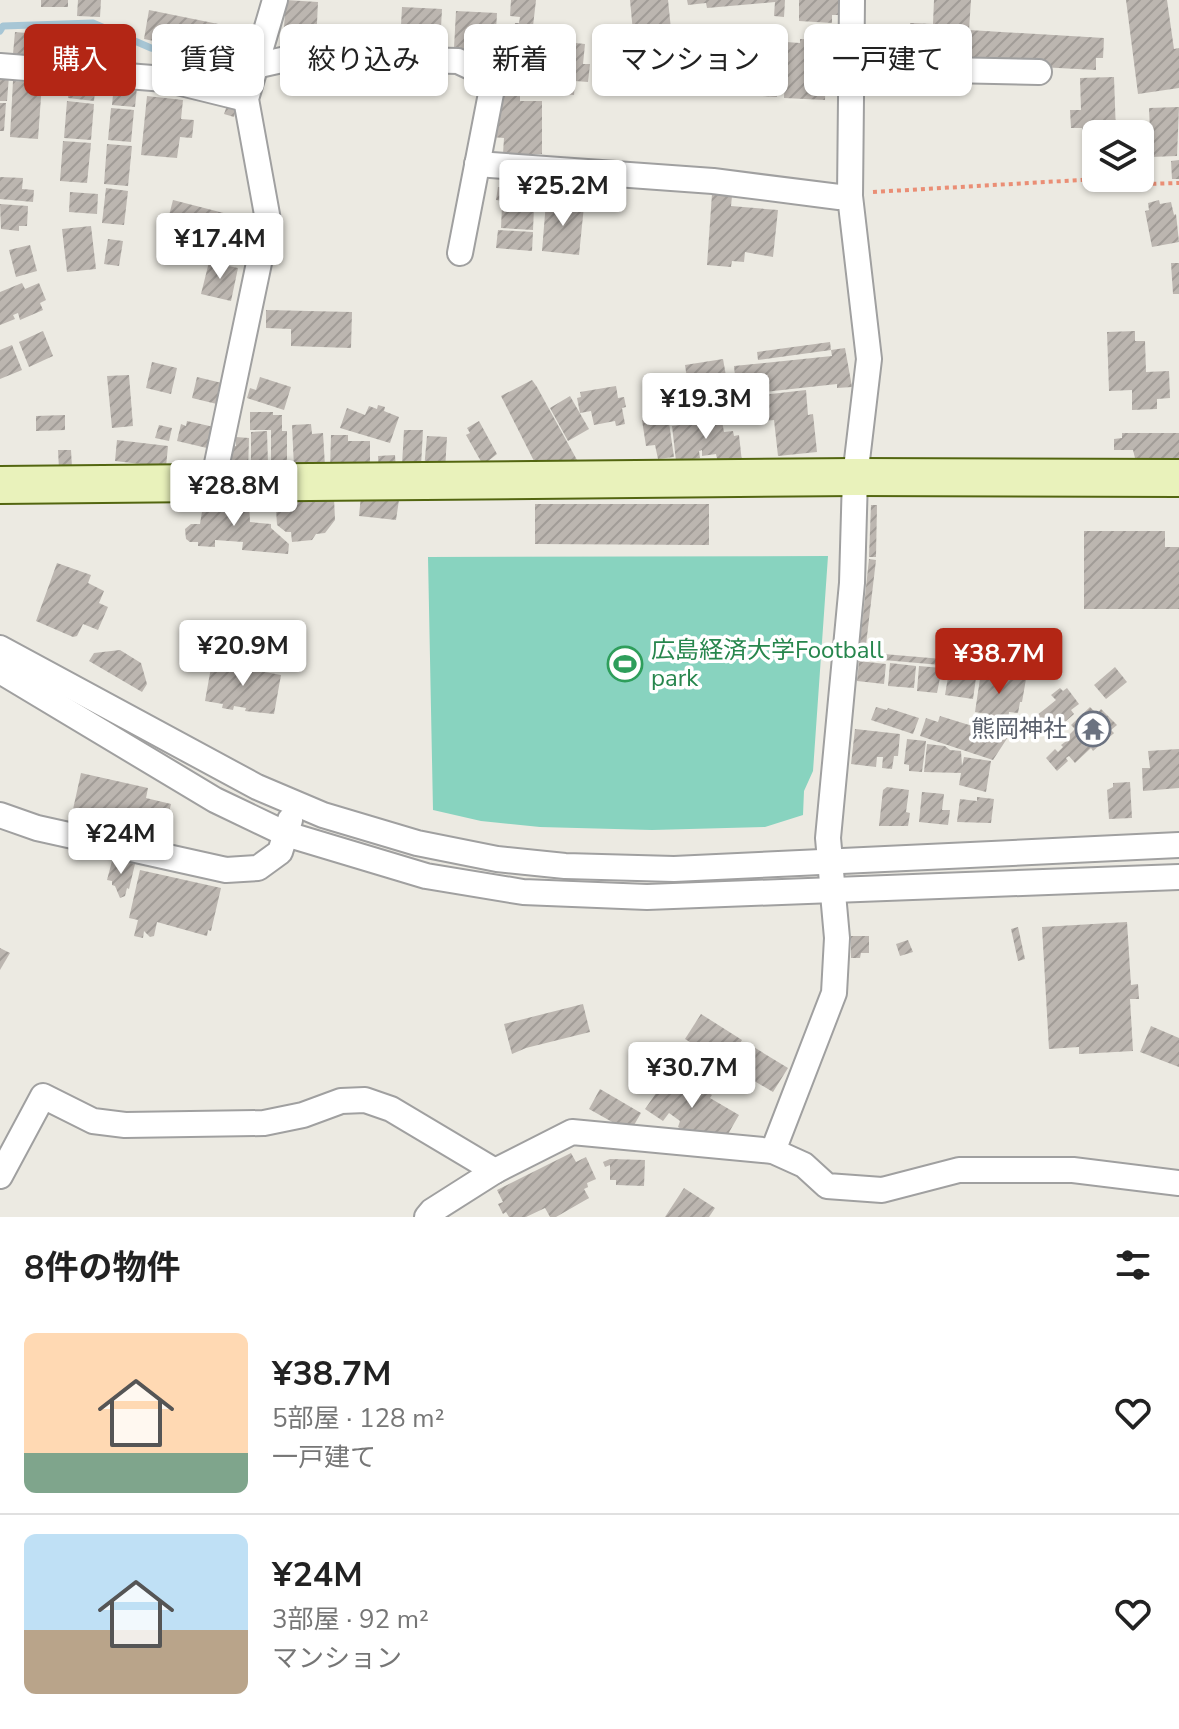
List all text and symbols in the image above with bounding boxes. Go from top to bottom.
chip: 購入 [24,24,136,96]
chip: 賃貸 [152,24,264,96]
chip: 絞り込み [280,24,448,96]
chip: 新着 [464,24,576,96]
chip: マンション [592,24,788,96]
chip: 一戸建て [804,24,972,96]
map controls [1082,120,1154,192]
button: layers [1082,120,1154,192]
pin: ¥25.2M [498,160,628,228]
text: ¥25.2M [517,168,609,203]
pin: ¥17.4M [155,213,285,281]
text: ¥17.4M [174,221,266,256]
pin: ¥19.3M [641,373,771,441]
text: ¥19.3M [660,381,752,416]
pin: ¥28.8M [169,460,299,528]
text: ¥28.8M [188,468,280,503]
pin: ¥20.9M [178,620,308,688]
text: ¥20.9M [197,628,289,663]
pin: ¥38.7M [934,628,1064,696]
place label: 広島経済大学Football park [651,634,884,694]
text: ¥38.7M [953,636,1045,671]
sports icon: 広島経済大学Football park [606,645,644,683]
temple icon: 熊岡神社 [1074,710,1112,748]
place label: 熊岡神社 [971,713,1067,745]
pin: ¥24M [74,808,168,876]
text: ¥24M [86,816,156,851]
pin: ¥30.7M [627,1042,757,1110]
text: ¥30.7M [646,1050,738,1085]
icon: filters [1111,1243,1155,1287]
text: 8件の物件 [24,1245,180,1291]
text: ¥38.7M [272,1351,392,1397]
icon: home [88,1365,184,1461]
icon: heart [1111,1391,1155,1435]
text: 5部屋 · 128 m² [272,1401,445,1436]
text: 一戸建て [272,1440,376,1475]
text: ¥24M [272,1552,363,1598]
icon: home [88,1566,184,1662]
icon: heart [1111,1592,1155,1636]
text: 3部屋 · 92 m² [272,1602,429,1637]
text: マンション [272,1641,402,1676]

